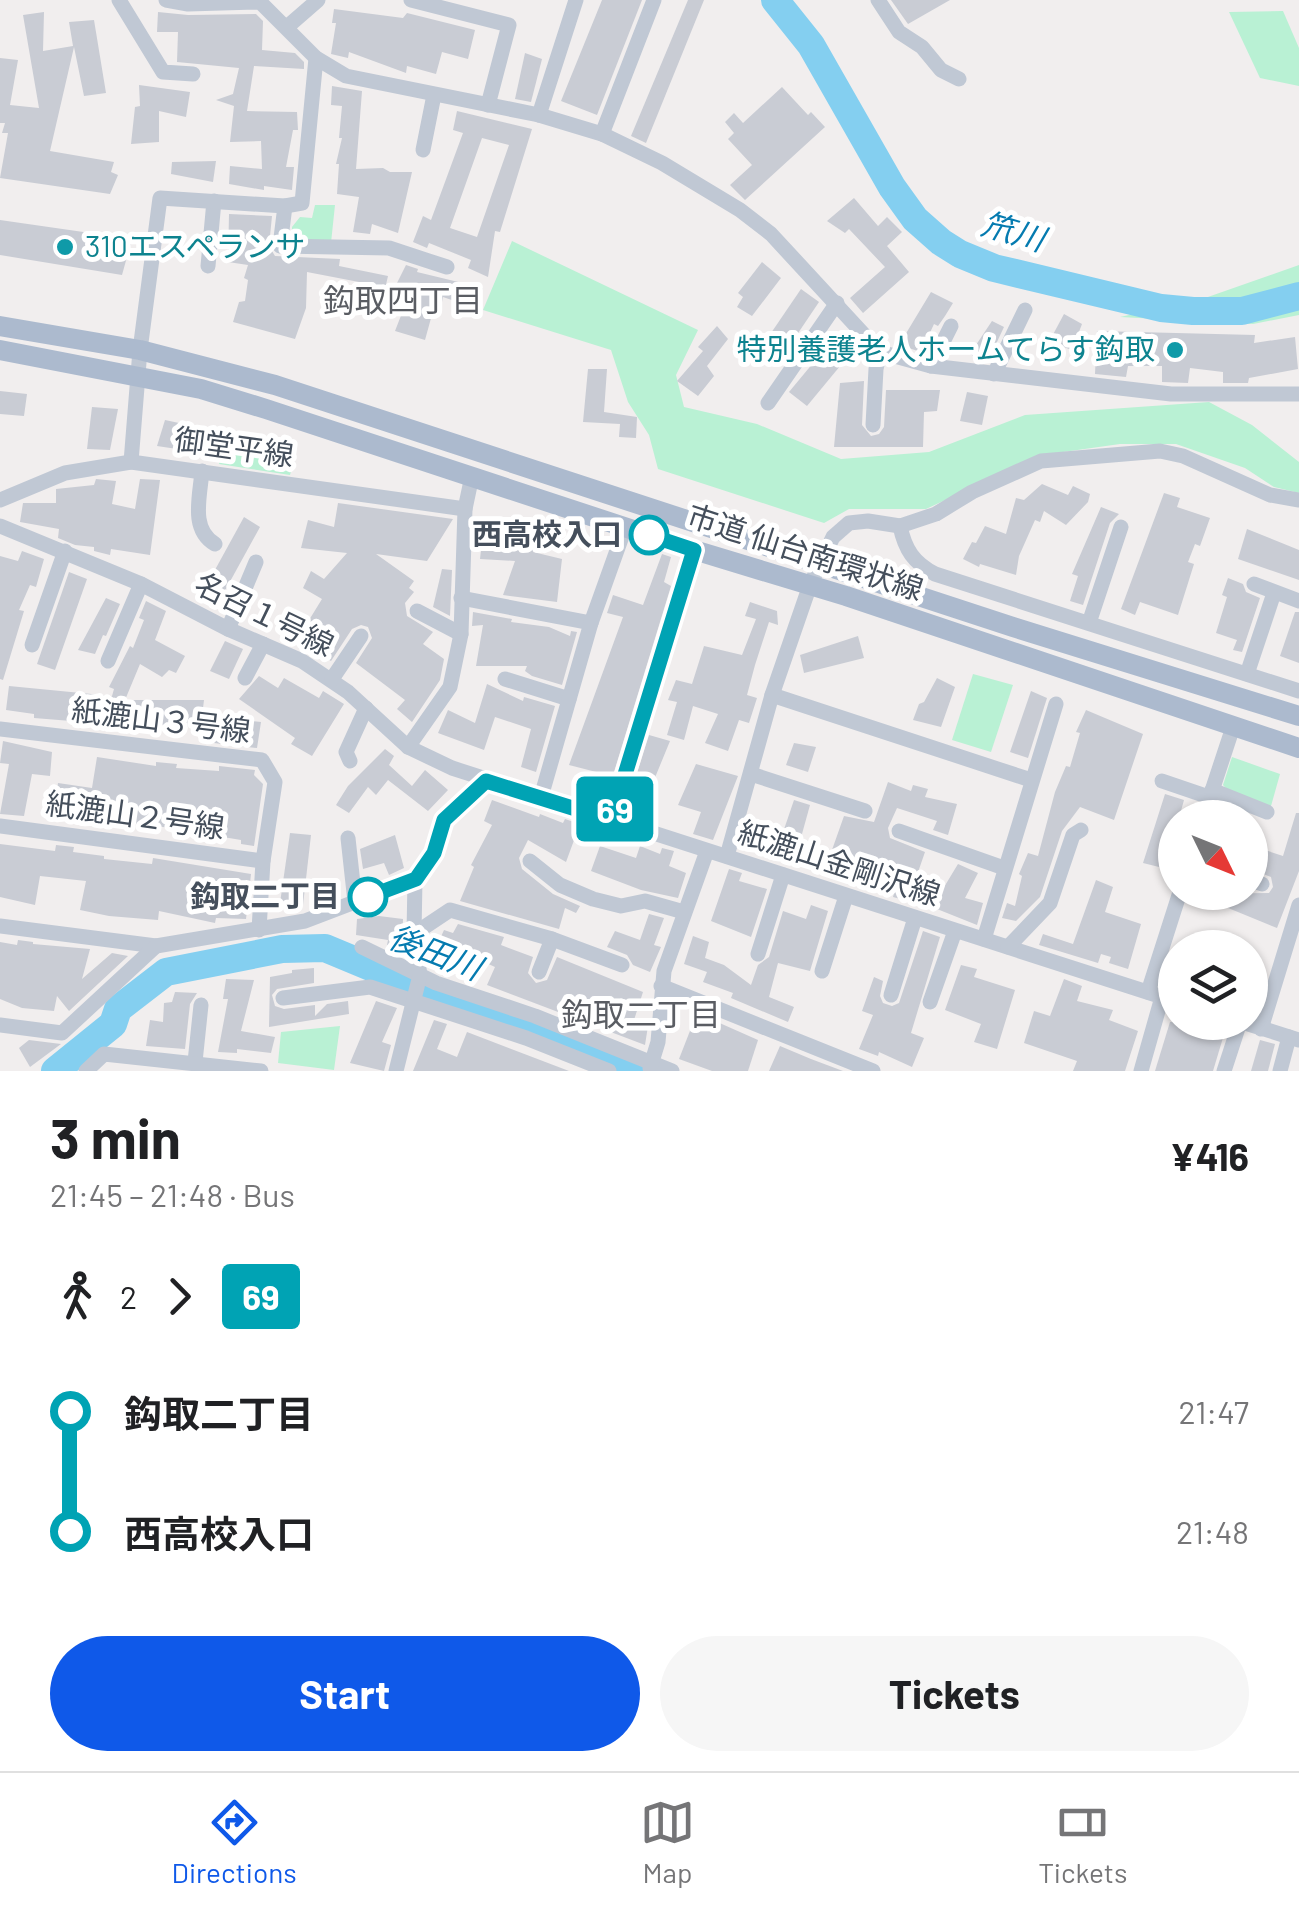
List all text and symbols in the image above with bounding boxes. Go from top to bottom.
water label: 笊川 [978,203,1052,258]
place label: 310エスペランサ [85,227,306,263]
marker: 310エスペランサ [54,236,76,258]
district label: 鈎取四丁目 [323,280,483,318]
place label: 特別養護老人ホームてらす鈎取 [737,330,1155,366]
marker: 特別養護老人ホームてらす鈎取 [1164,339,1186,361]
street label: 御堂平線 [172,420,296,472]
street label: 市道 仙台南環状線 [683,496,928,606]
place label: 西高校入口 [472,515,622,551]
marker: 西高校入口 [630,516,668,554]
street label: 名召１号線 [190,564,340,662]
street label: 紙漉山３号線 [70,690,253,748]
line badge: 69 [570,776,660,842]
street label: 紙漉山２号線 [44,784,227,844]
text: 69 [596,788,634,830]
north arrow [1158,800,1268,910]
map controls [1158,800,1268,1040]
street label: 紙漉山金剛沢線 [734,813,945,912]
place label: 鈎取二丁目 [190,877,340,913]
marker: 鈎取二丁目 [349,878,387,916]
water label: 後田川 [384,916,490,987]
button: layers [1158,930,1268,1040]
district label: 鈎取二丁目 [561,994,721,1032]
text: 3 min [50,1104,181,1170]
text: ¥416 [1170,1133,1249,1179]
text: 21:45 – 21:48 · Bus [50,1175,295,1213]
icon: walk [50,1269,105,1324]
icon: forward [152,1269,207,1324]
text: 69 [242,1275,280,1317]
text: 2 [120,1277,137,1315]
text: 鈎取二丁目 [124,1390,314,1436]
text: 21:47 [1178,1392,1249,1430]
text: 西高校入口 [124,1510,314,1556]
text: 21:48 [1176,1512,1249,1550]
button: Start [50,1636,640,1751]
button: Tickets [660,1636,1249,1751]
tab: Directions [172,1795,297,1889]
tab: Map [640,1795,695,1889]
tab: Tickets [1038,1795,1127,1889]

